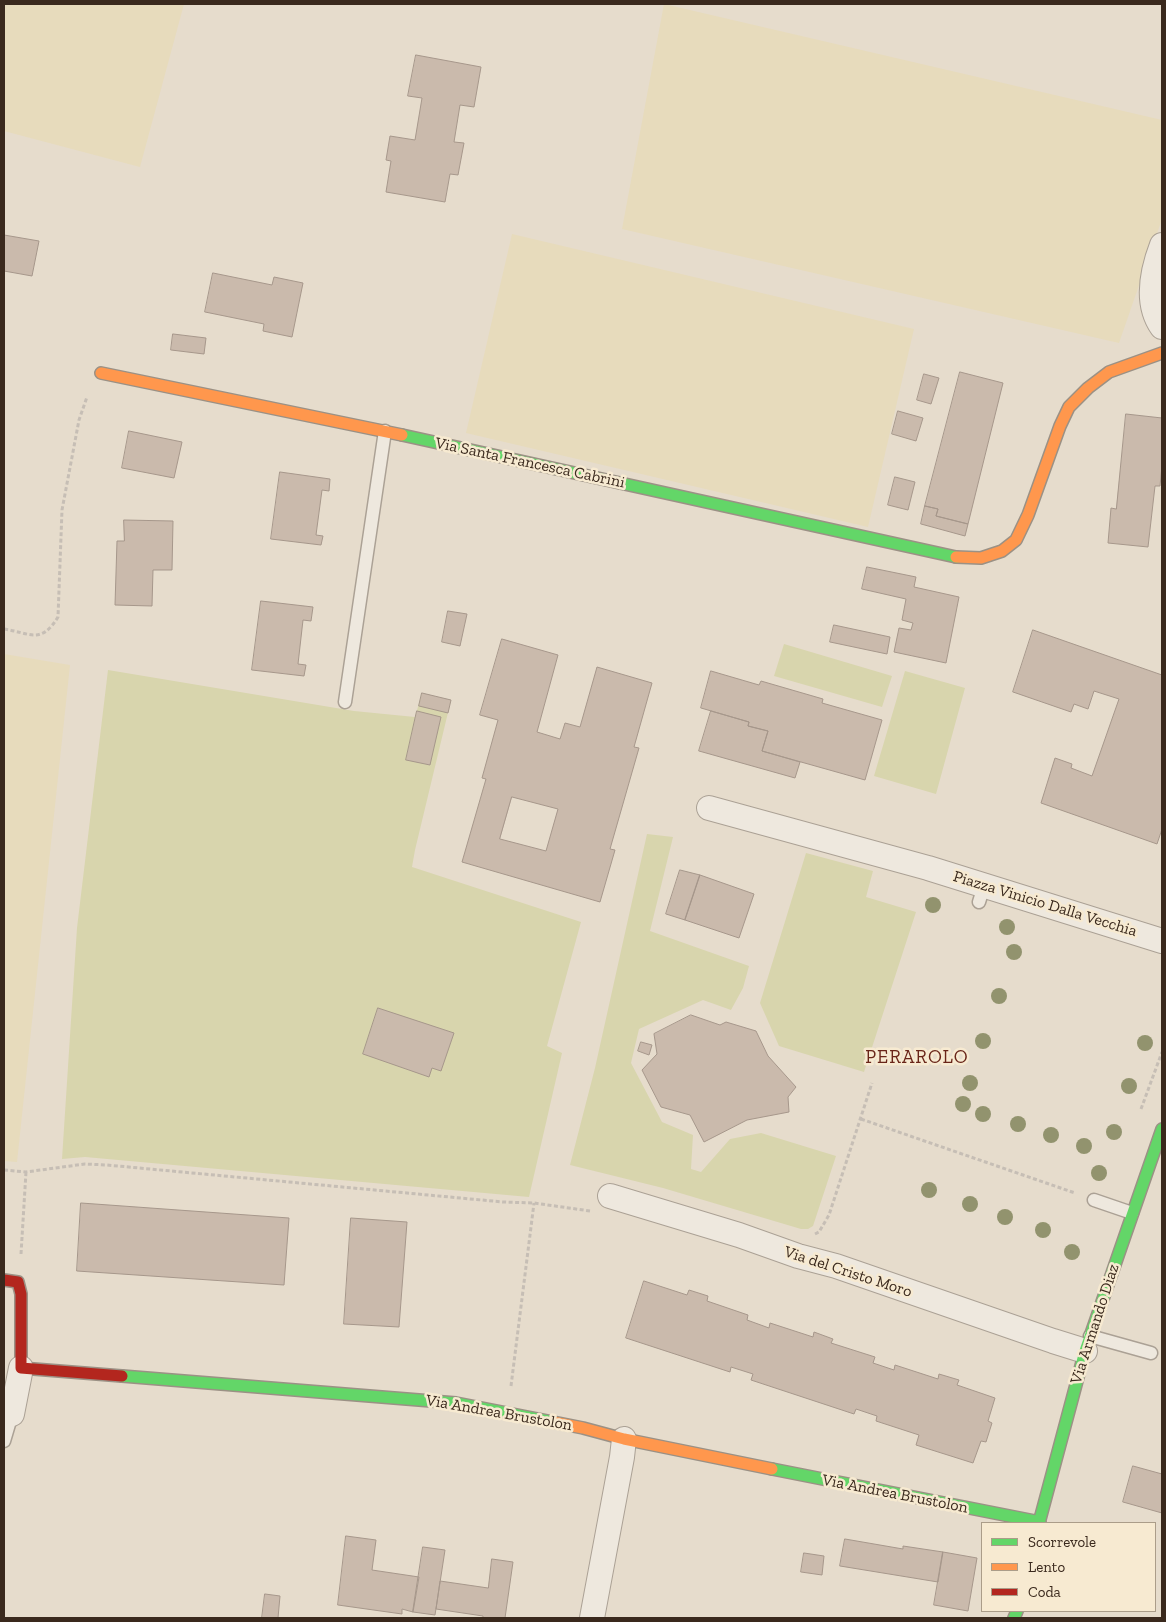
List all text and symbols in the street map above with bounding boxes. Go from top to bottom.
street label: Via Santa Francesca Cabrini [433,434,627,492]
street label: Piazza Vinicio Dalla Vecchia [951,867,1139,941]
district label: PERAROLO [864,1047,970,1069]
street label: Via del Cristo Moro [782,1242,914,1302]
street label: Via Armando Diaz [1067,1261,1123,1387]
street label: Via Andrea Brustolon [424,1391,574,1435]
street label: Via Andrea Brustolon [821,1470,969,1518]
legend [981,1522,1156,1612]
text: Scorrevole [1028,1533,1096,1551]
text: Lento [1028,1558,1065,1576]
text: Coda [1028,1583,1061,1601]

